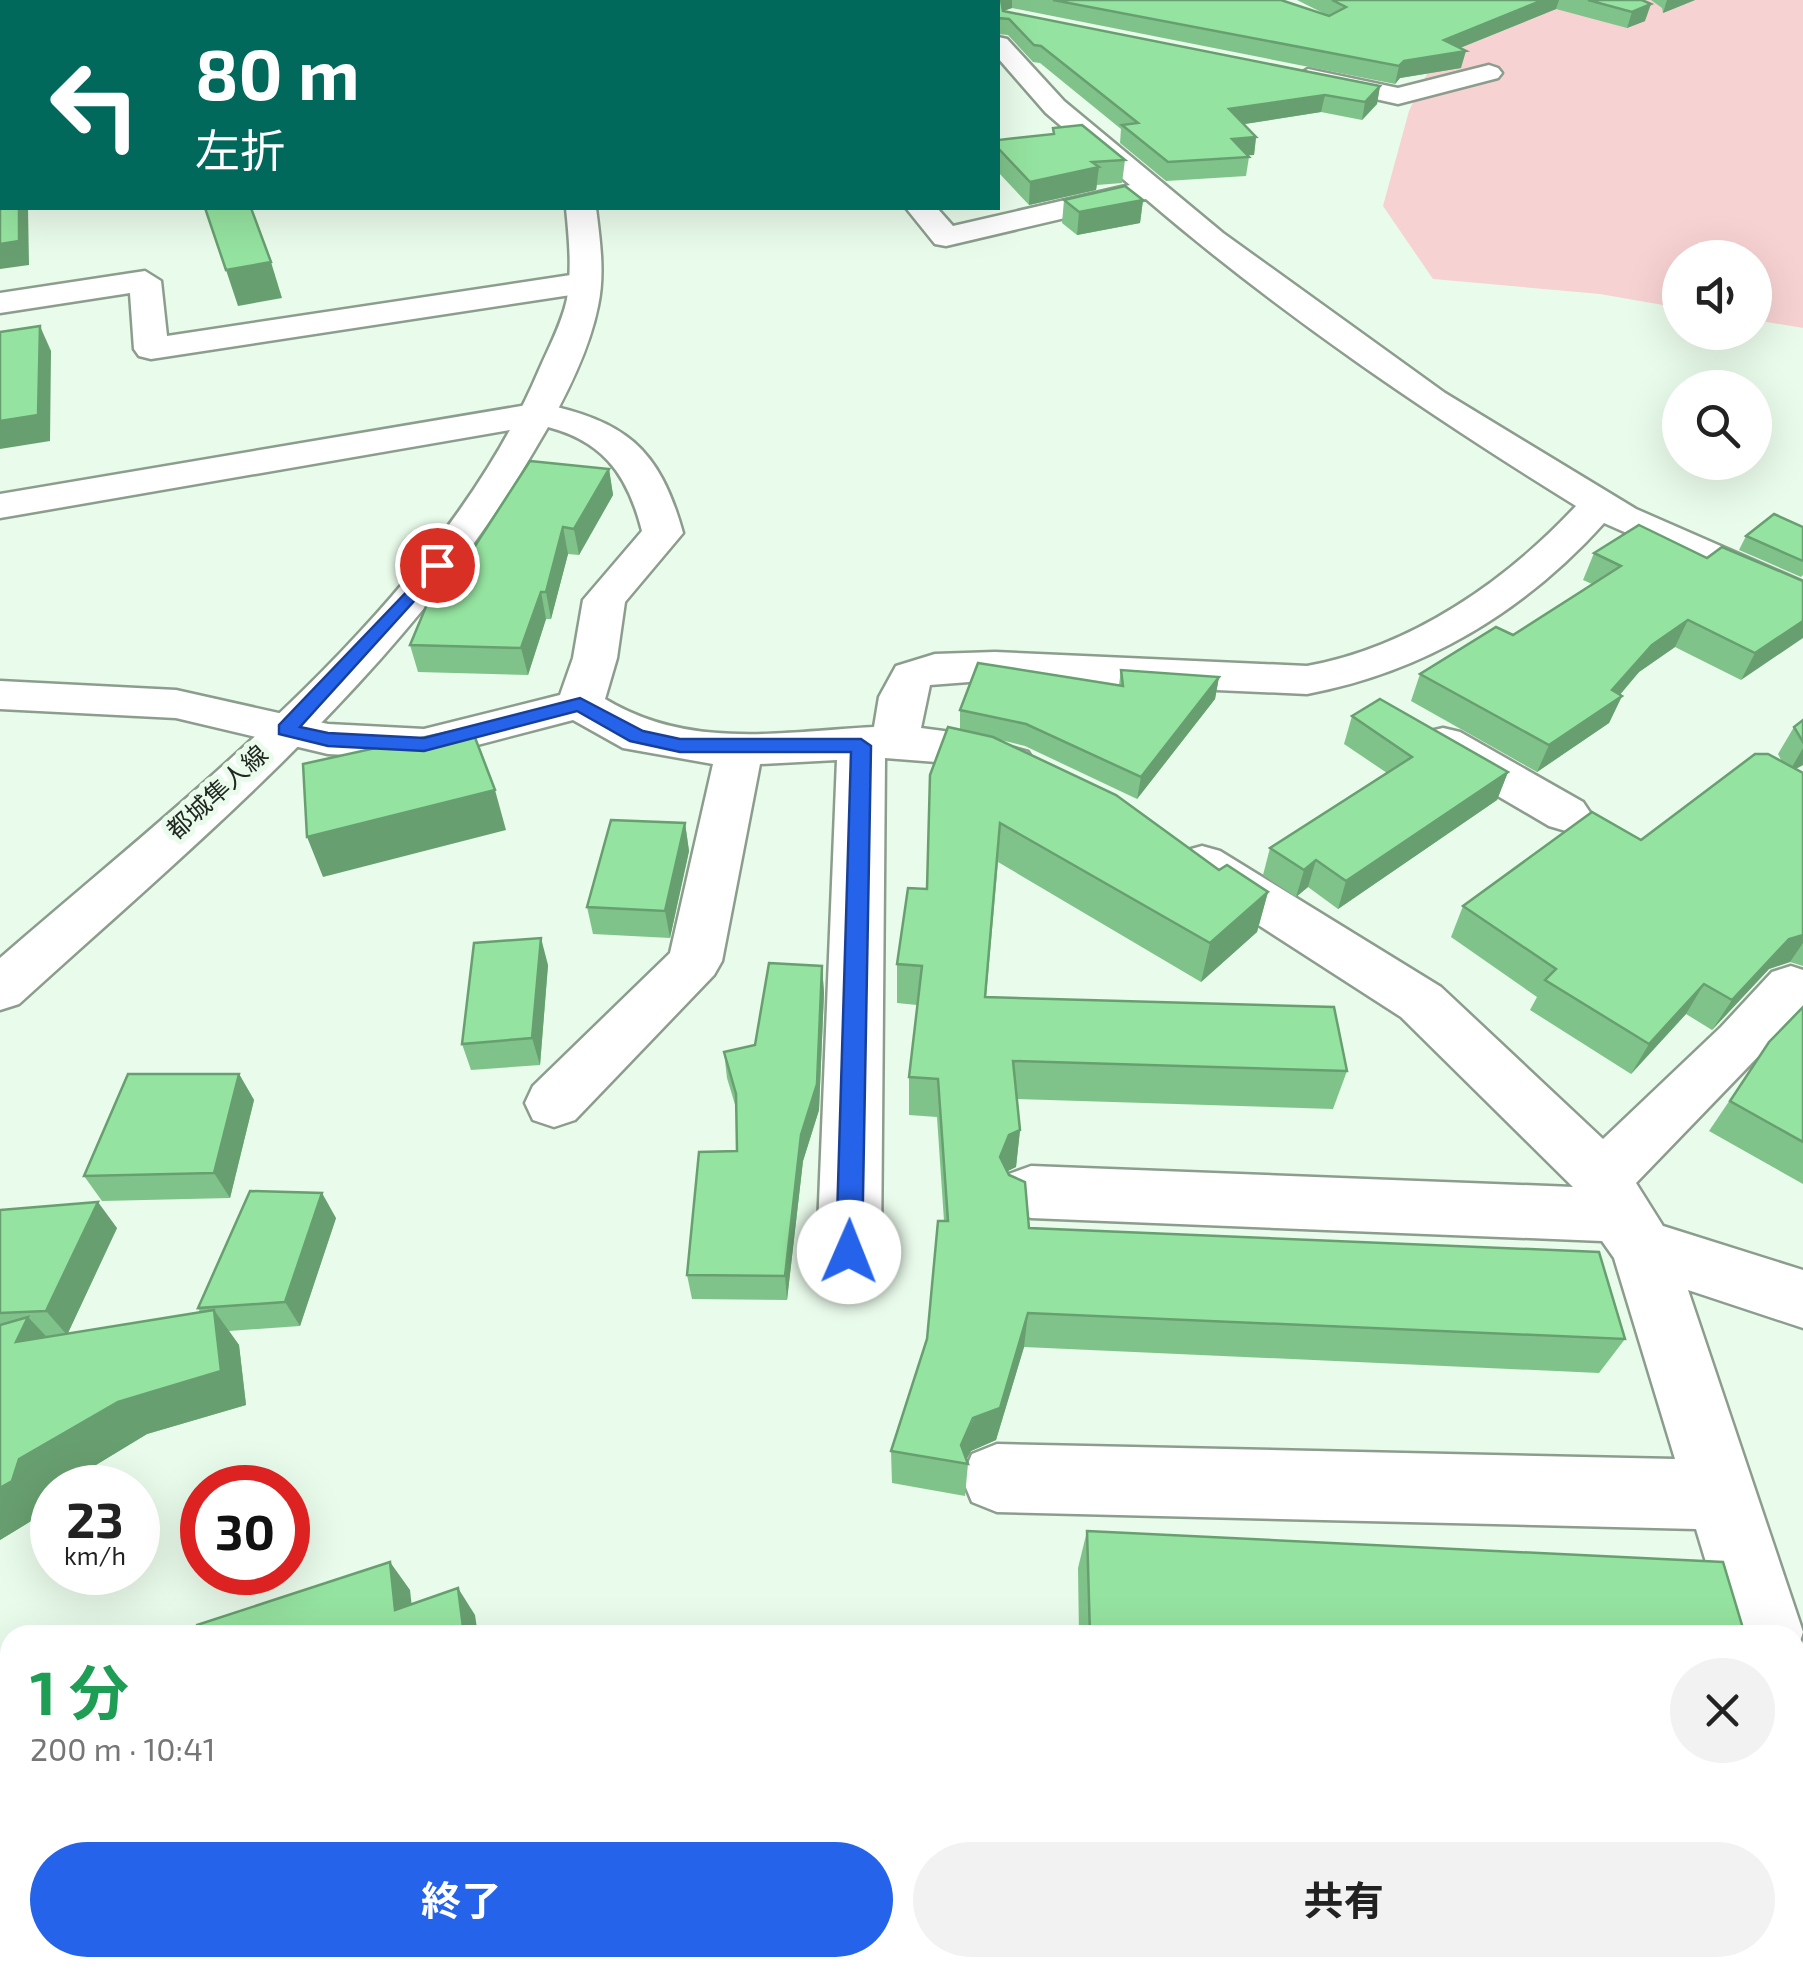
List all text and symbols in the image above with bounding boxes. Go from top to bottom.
text: 80 m [195,30,360,114]
icon: left [30,40,160,170]
text: 左折 [195,122,285,176]
map controls [1662,240,1772,480]
button: sound [1662,240,1772,350]
button: search [1662,370,1772,480]
pin [395,523,480,608]
icon: arrive [410,538,465,593]
street label: 都城隼人線 [160,738,273,844]
position arrow [797,1200,901,1304]
speed limit sign: 30 [180,1465,310,1595]
text: 23 [66,1488,124,1548]
text: km/h [64,1540,126,1570]
text: 1 分 [30,1655,129,1727]
button: close [1670,1658,1775,1763]
text: 200 m · 10:41 [30,1729,216,1767]
button: 終了 [30,1842,893,1957]
button: 共有 [913,1842,1775,1957]

